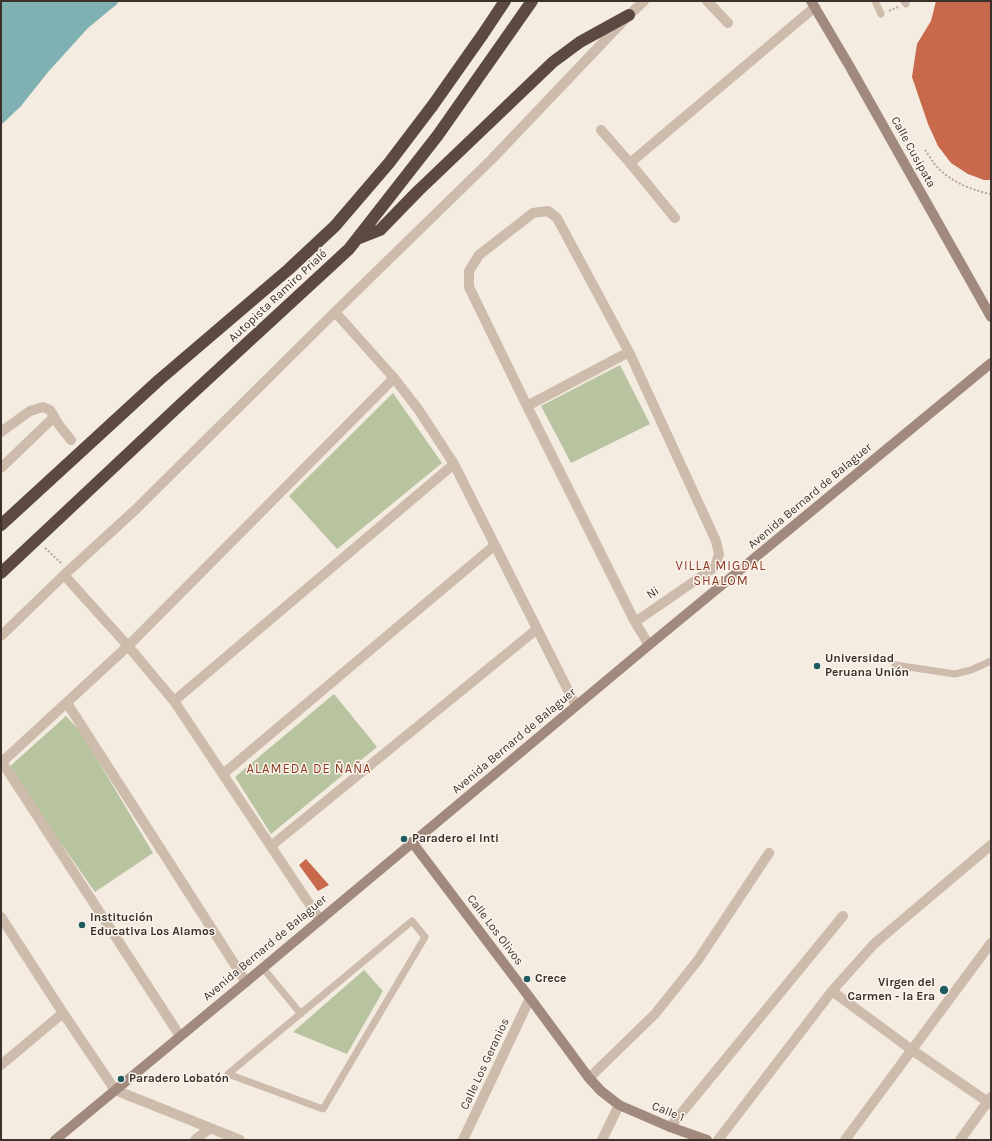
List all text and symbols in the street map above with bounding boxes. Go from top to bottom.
street label: Calle Cusipata [888,114,938,190]
street label: Autopista Ramiro Prialé [226,247,330,345]
street label: Avenida Bernard de Balaguer [745,440,875,552]
district label: VILLA MIGDAL SHALOM [676,558,766,589]
street label: Ni [644,584,662,602]
place label: Universidad Peruana Unión [825,652,909,680]
marker: Universidad Peruana Unión [812,661,822,671]
street label: Avenida Bernard de Balaguer [449,685,579,797]
district label: ALAMEDA DE ÑAÑA [246,761,372,777]
place label: Paradero el Inti [412,832,499,846]
marker: Paradero el Inti [399,834,409,844]
street label: Avenida Bernard de Balaguer [200,892,330,1004]
street label: Calle Los Olivos [464,892,526,968]
place label: Institución Educativa Los Alamos [90,911,215,939]
marker: Institución Educativa Los Alamos [77,920,87,930]
place label: Crece [535,972,566,986]
marker: Crece [522,974,532,984]
place label: Virgen del Carmen - la Era [847,976,935,1004]
marker: Virgen del Carmen - la Era [938,984,950,996]
street label: Calle Los Geranios [457,1016,513,1112]
place label: Paradero Lobatón [129,1072,229,1086]
marker: Paradero Lobatón [116,1074,126,1084]
street label: Calle 1 [650,1099,686,1125]

